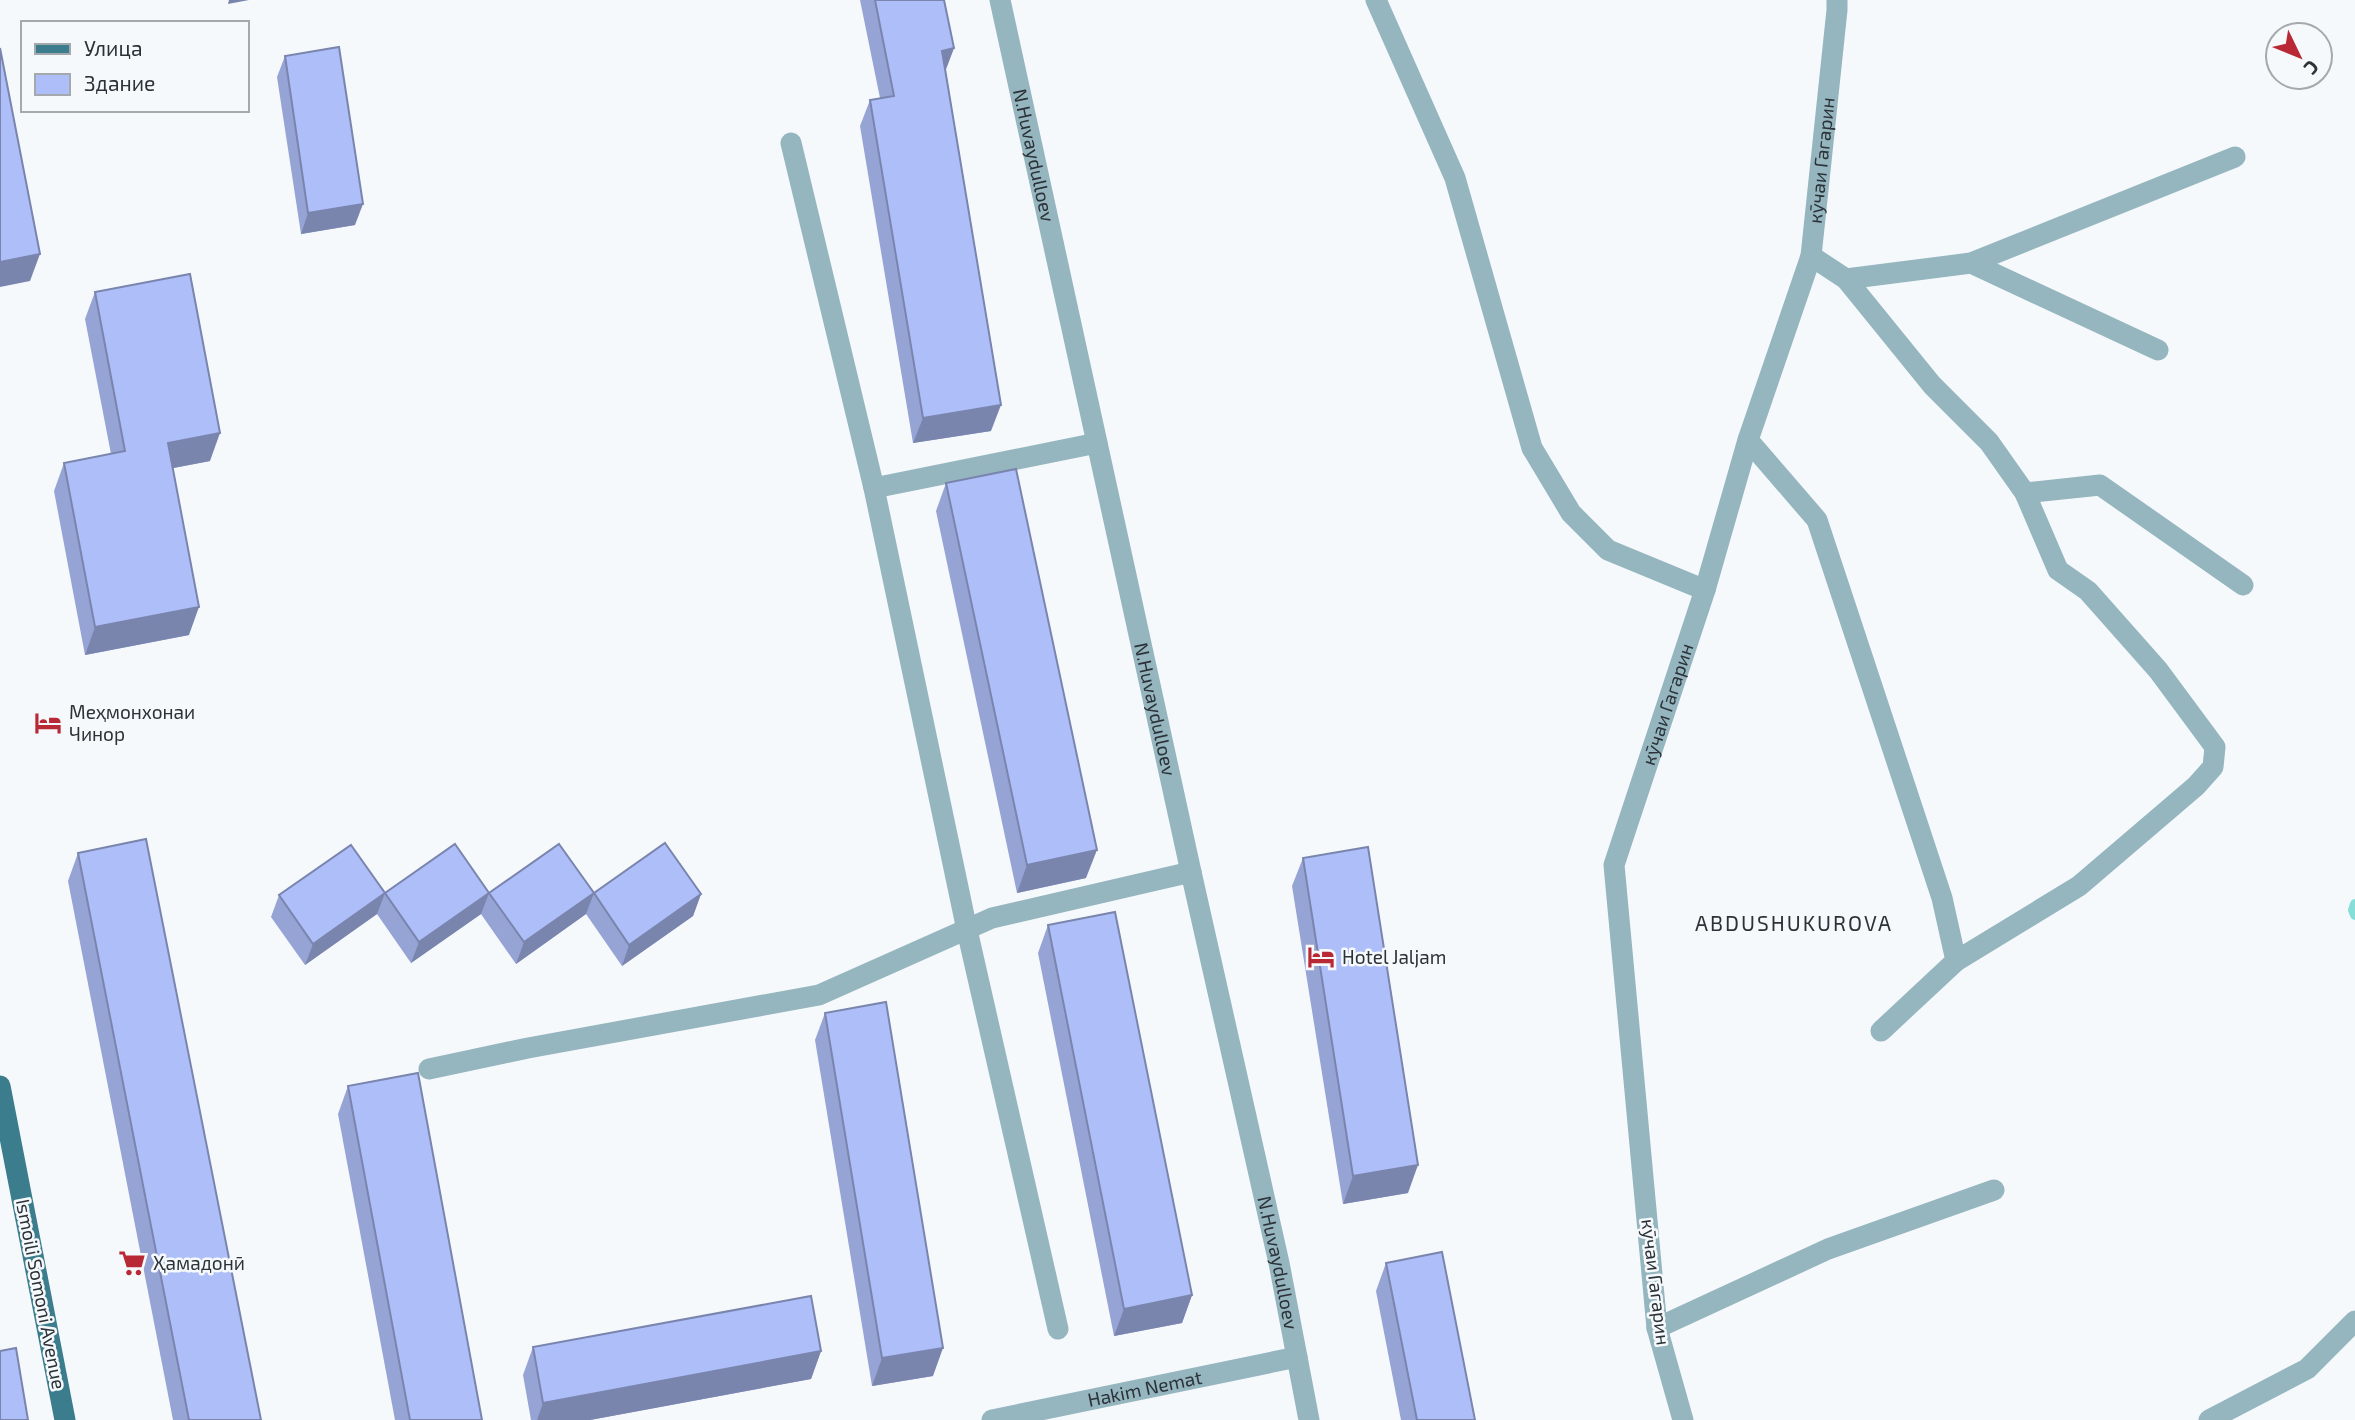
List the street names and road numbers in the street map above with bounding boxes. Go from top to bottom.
street label: N.Huvaydulloev [1009,86,1060,224]
street label: кӯчаи Гагарин [1803,96,1839,225]
street label: N.Huvaydulloev [1130,640,1182,778]
street label: кӯчаи Гагарин [1636,640,1698,768]
street label: N.Huvaydulloev [1253,1194,1303,1331]
street label: Ismoili Somoni Avenue [12,1197,71,1391]
street label: кӯчаи Гагарин [1636,1218,1676,1346]
street label: Hakim Nemat [1085,1365,1204,1411]

